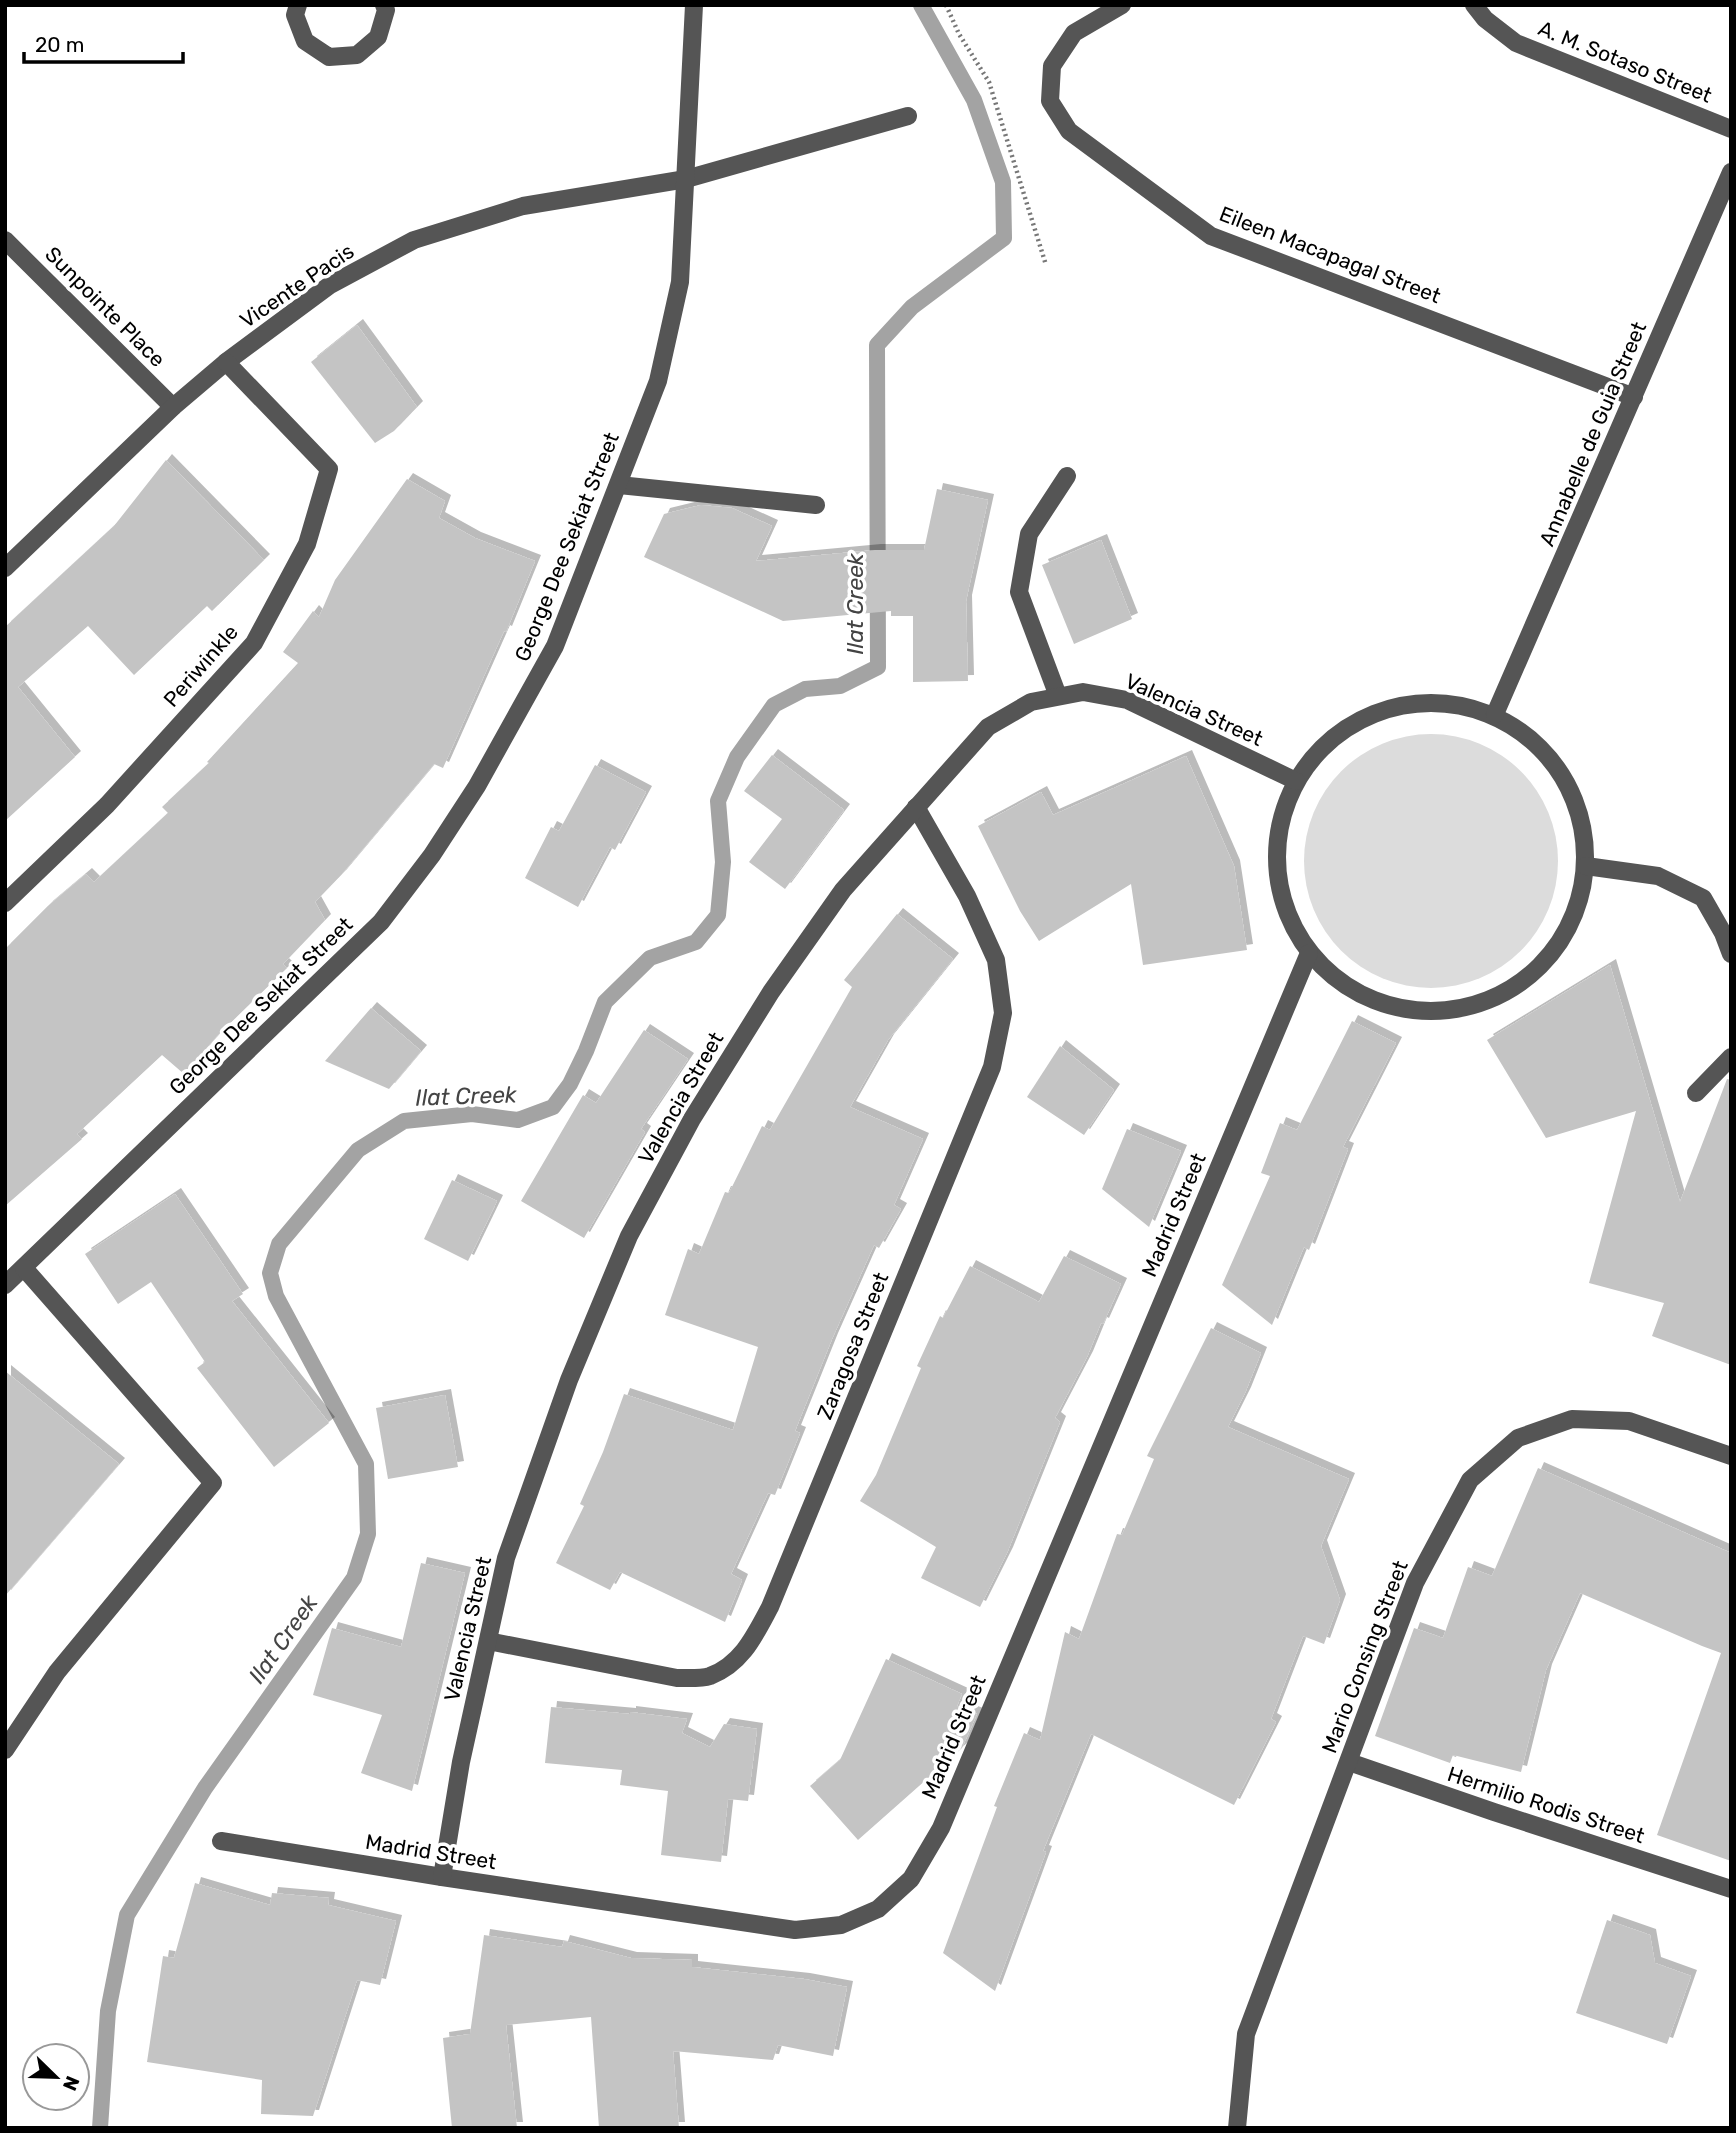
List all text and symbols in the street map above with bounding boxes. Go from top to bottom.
street label: A. M. Sotaso Street [1535,15,1716,108]
scale bar [24,21,184,65]
text: 20 m [35,32,84,57]
street label: Eileen Macapagal Street [1216,201,1444,308]
street label: Vicente Pacis [235,238,358,333]
street label: Sunpointe Place [40,241,171,372]
street label: Annabelle de Guia Street [1534,318,1651,550]
street label: George Dee Sekiat Street [509,429,624,665]
water label: Ilat Creek [841,552,869,655]
street label: Periwinkle [158,620,243,712]
street label: Valencia Street [1122,668,1267,751]
street label: George Dee Sekiat Street [164,912,357,1100]
street label: Valencia Street [633,1027,728,1168]
water label: Ilat Creek [415,1080,518,1112]
street label: Madrid Street [1136,1149,1211,1281]
street label: Zaragosa Street [812,1269,893,1423]
street label: Valencia Street [439,1554,496,1704]
street label: Mario Consing Street [1316,1557,1413,1757]
water label: Ilat Creek [242,1589,324,1689]
street label: Madrid Street [916,1671,991,1803]
street label: Hermilio Rodis Street [1444,1761,1648,1848]
street label: Madrid Street [364,1829,498,1874]
north arrow [21,2042,91,2112]
text: N [58,2073,84,2094]

